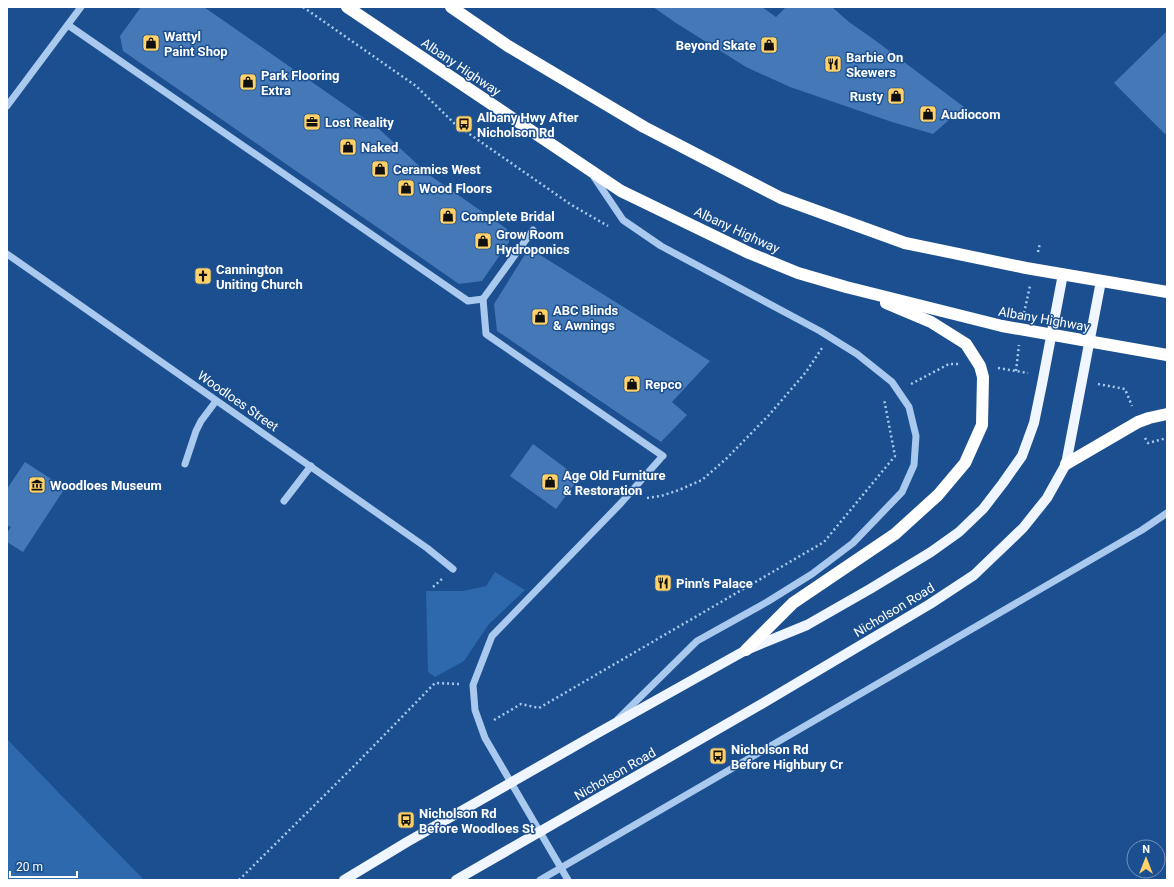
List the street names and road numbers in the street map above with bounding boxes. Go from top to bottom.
street label: Albany Highway [419,35,503,99]
street label: Albany Highway [692,204,782,256]
street label: Albany Highway [997,304,1091,334]
street label: Woodloes Street [195,368,281,434]
street label: Nicholson Road [851,580,937,640]
street label: Nicholson Road [572,745,658,803]

